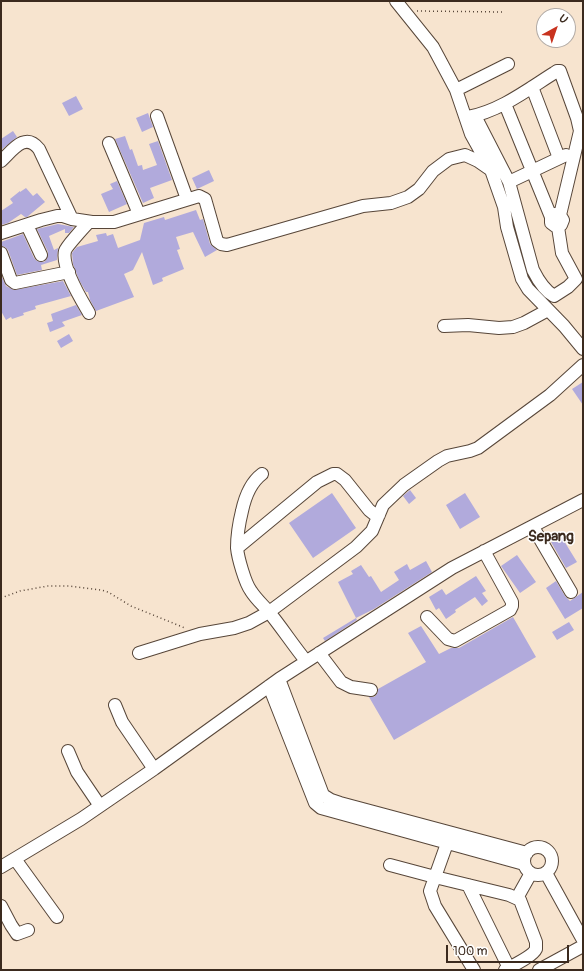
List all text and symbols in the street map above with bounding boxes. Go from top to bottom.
north arrow [536,8,576,48]
text: U [556,12,570,27]
district label: Sepang [528,528,574,546]
scale bar [448,937,571,963]
text: 100 m [453,944,487,959]

